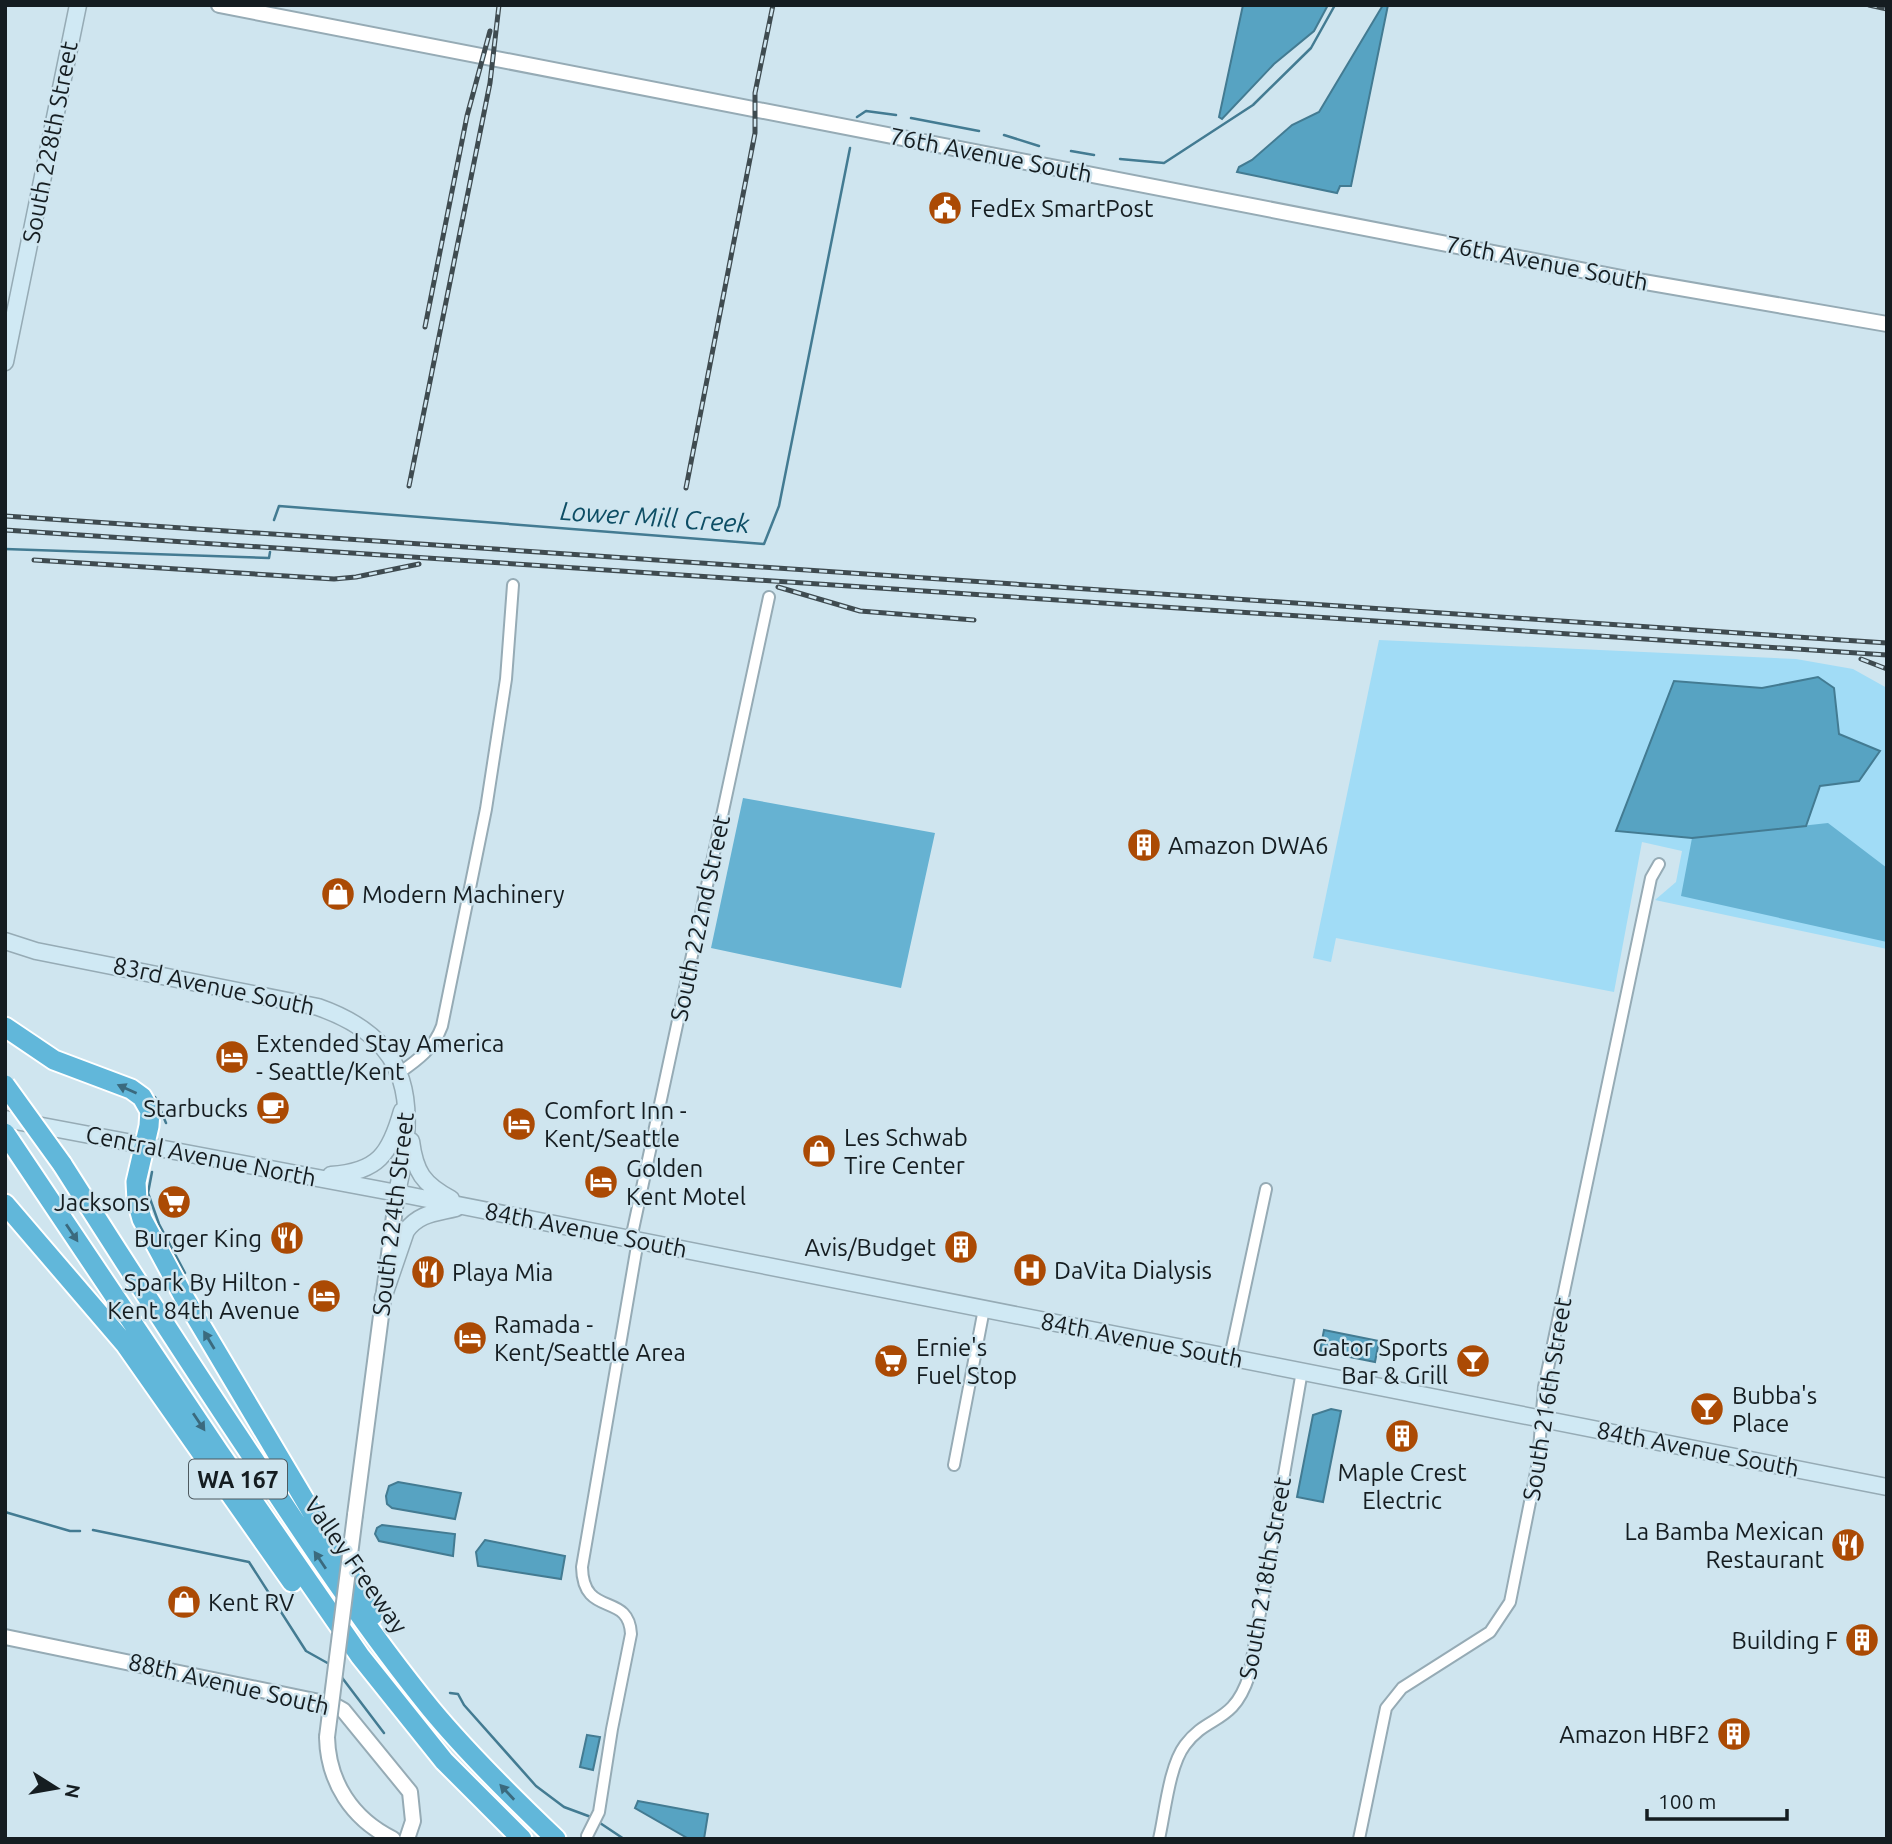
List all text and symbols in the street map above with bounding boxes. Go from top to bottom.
street label: South 228th Street [17,38,83,245]
street label: 76th Avenue South [888,122,1094,188]
public building icon: FedEx SmartPost [926,189,964,227]
place label: FedEx SmartPost [970,195,1154,222]
street label: 76th Avenue South [1444,230,1650,296]
water label: Lower Mill Creek [559,496,751,538]
street label: South 222nd Street [665,812,735,1023]
building icon: Amazon DWA6 [1125,826,1163,864]
place label: Amazon DWA6 [1168,832,1328,859]
shop icon: Modern Machinery [319,875,357,913]
place label: Modern Machinery [362,881,565,908]
street label: 83rd Avenue South [111,951,317,1021]
place label: Extended Stay America - Seattle/Kent [256,1030,504,1085]
hotel icon: Extended Stay America - Seattle/Kent [213,1038,251,1076]
one-way arrow [117,1083,137,1095]
cafe icon: Starbucks [254,1089,292,1127]
place label: Starbucks [143,1095,248,1122]
place label: Comfort Inn - Kent/Seattle [544,1097,687,1152]
hotel icon: Comfort Inn - Kent/Seattle [500,1105,538,1143]
street label: South 224th Street [367,1110,419,1317]
street label: Central Avenue North [84,1120,318,1192]
place label: Les Schwab Tire Center [844,1124,968,1179]
shop icon: Les Schwab Tire Center [800,1132,838,1170]
place label: Golden Kent Motel [626,1155,746,1210]
hotel icon: Golden Kent Motel [582,1163,620,1201]
supermarket icon: Jacksons [155,1183,193,1221]
place label: Jacksons [54,1189,150,1216]
street label: 84th Avenue South [483,1197,689,1263]
restaurant icon: Burger King [268,1219,306,1257]
one-way arrow [66,1223,79,1243]
place label: Burger King [134,1225,262,1252]
building icon: Avis/Budget [942,1228,980,1266]
place label: Avis/Budget [804,1234,937,1261]
hospital icon: DaVita Dialysis [1011,1251,1049,1289]
restaurant icon: Playa Mia [409,1253,447,1291]
place label: DaVita Dialysis [1054,1257,1212,1284]
place label: Playa Mia [452,1259,553,1286]
place label: Spark By Hilton - Kent 84th Avenue [107,1269,300,1324]
hotel icon: Spark By Hilton - Kent 84th Avenue [305,1277,343,1315]
street label: South 216th Street [1518,1295,1576,1502]
street label: 84th Avenue South [1039,1307,1245,1373]
place label: Ramada - Kent/Seattle Area [494,1311,686,1366]
hotel icon: Ramada - Kent/Seattle Area [451,1319,489,1357]
one-way arrow [203,1330,215,1349]
place label: Ernie's Fuel Stop [916,1334,1017,1389]
place label: Gator Sports Bar & Grill [1312,1334,1448,1389]
supermarket icon: Ernie's Fuel Stop [872,1342,910,1380]
bar icon: Gator Sports Bar & Grill [1454,1342,1492,1380]
place label: Bubba's Place [1732,1382,1817,1437]
bar icon: Bubba's Place [1688,1390,1726,1428]
one-way arrow [192,1413,206,1431]
street label: 84th Avenue South [1595,1416,1801,1482]
building icon: Maple Crest Electric [1383,1417,1421,1455]
place label: Maple Crest Electric [1337,1459,1467,1514]
road number: WA 167 [189,1460,287,1498]
street label: South 218th Street [1234,1474,1296,1681]
street label: Valley Freeway [299,1492,413,1639]
place label: La Bamba Mexican Restaurant [1625,1518,1825,1573]
restaurant icon: La Bamba Mexican Restaurant [1829,1526,1867,1564]
one-way arrow [313,1551,327,1569]
shop icon: Kent RV [165,1583,203,1621]
place label: Kent RV [208,1589,294,1616]
building icon: Building F [1843,1621,1881,1659]
place label: Building F [1731,1627,1838,1654]
street label: 88th Avenue South [126,1648,332,1720]
building icon: Amazon HBF2 [1715,1715,1753,1753]
place label: Amazon HBF2 [1559,1721,1710,1748]
north arrow [21,1753,91,1823]
scale bar [1647,1778,1787,1822]
text: N [61,1782,85,1800]
one-way arrow [499,1783,516,1800]
text: 100 m [1658,1789,1716,1813]

